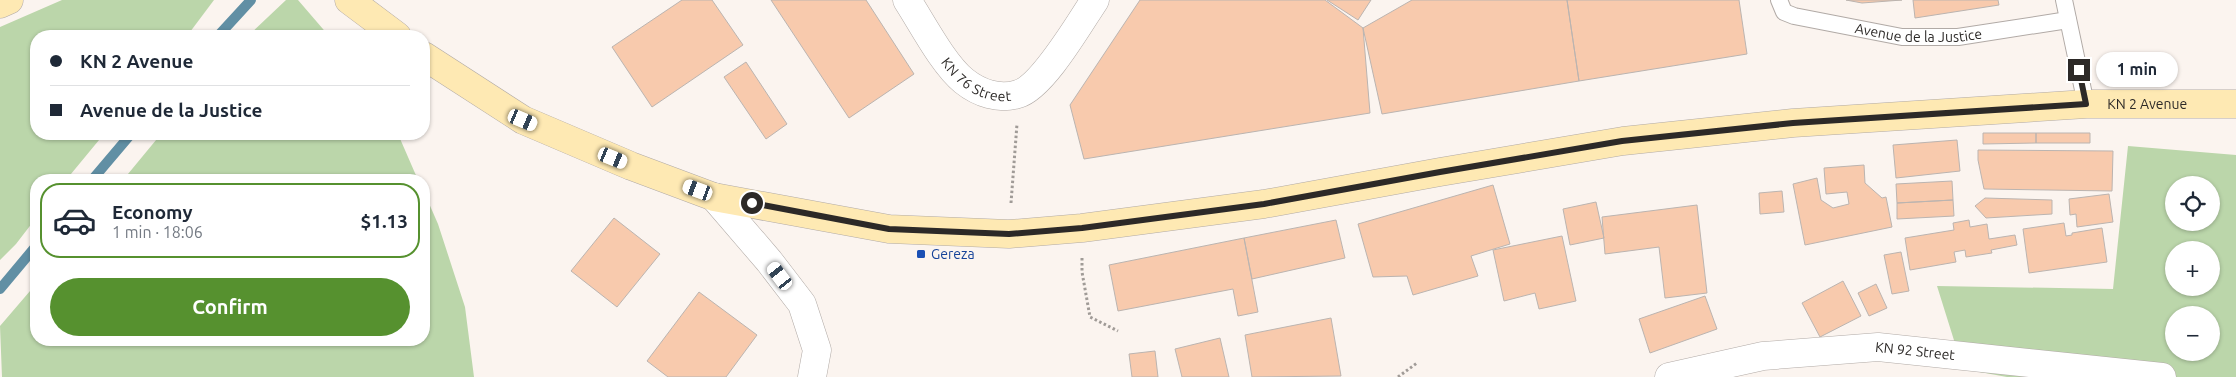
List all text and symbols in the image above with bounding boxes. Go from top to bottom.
street label: Avenue de la Justice [1854,20,1983,45]
text: KN 2 Avenue [80,50,193,72]
callout: 1 min [2096,52,2179,88]
street label: KN 76 Street [938,54,1012,104]
route end [2068,59,2090,81]
text: 1 min [2117,60,2157,78]
street label: KN 2 Avenue [2107,96,2187,112]
text: Avenue de la Justice [80,99,262,121]
car [506,107,539,133]
car [596,145,629,171]
map controls [2165,176,2220,361]
button: locate [2165,176,2220,231]
car [681,178,714,202]
route start [741,192,763,214]
icon: car [52,198,97,243]
text: Economy [112,201,193,223]
text: $1.13 [360,210,408,232]
text: 1 min · 18:06 [112,223,203,241]
button: + [2165,241,2220,296]
place label: Gereza [931,246,975,262]
marker: Gereza [915,248,927,260]
car [764,260,795,292]
button: Confirm [50,278,410,336]
button: − [2165,306,2220,361]
street label: KN 92 Street [1875,339,1956,363]

